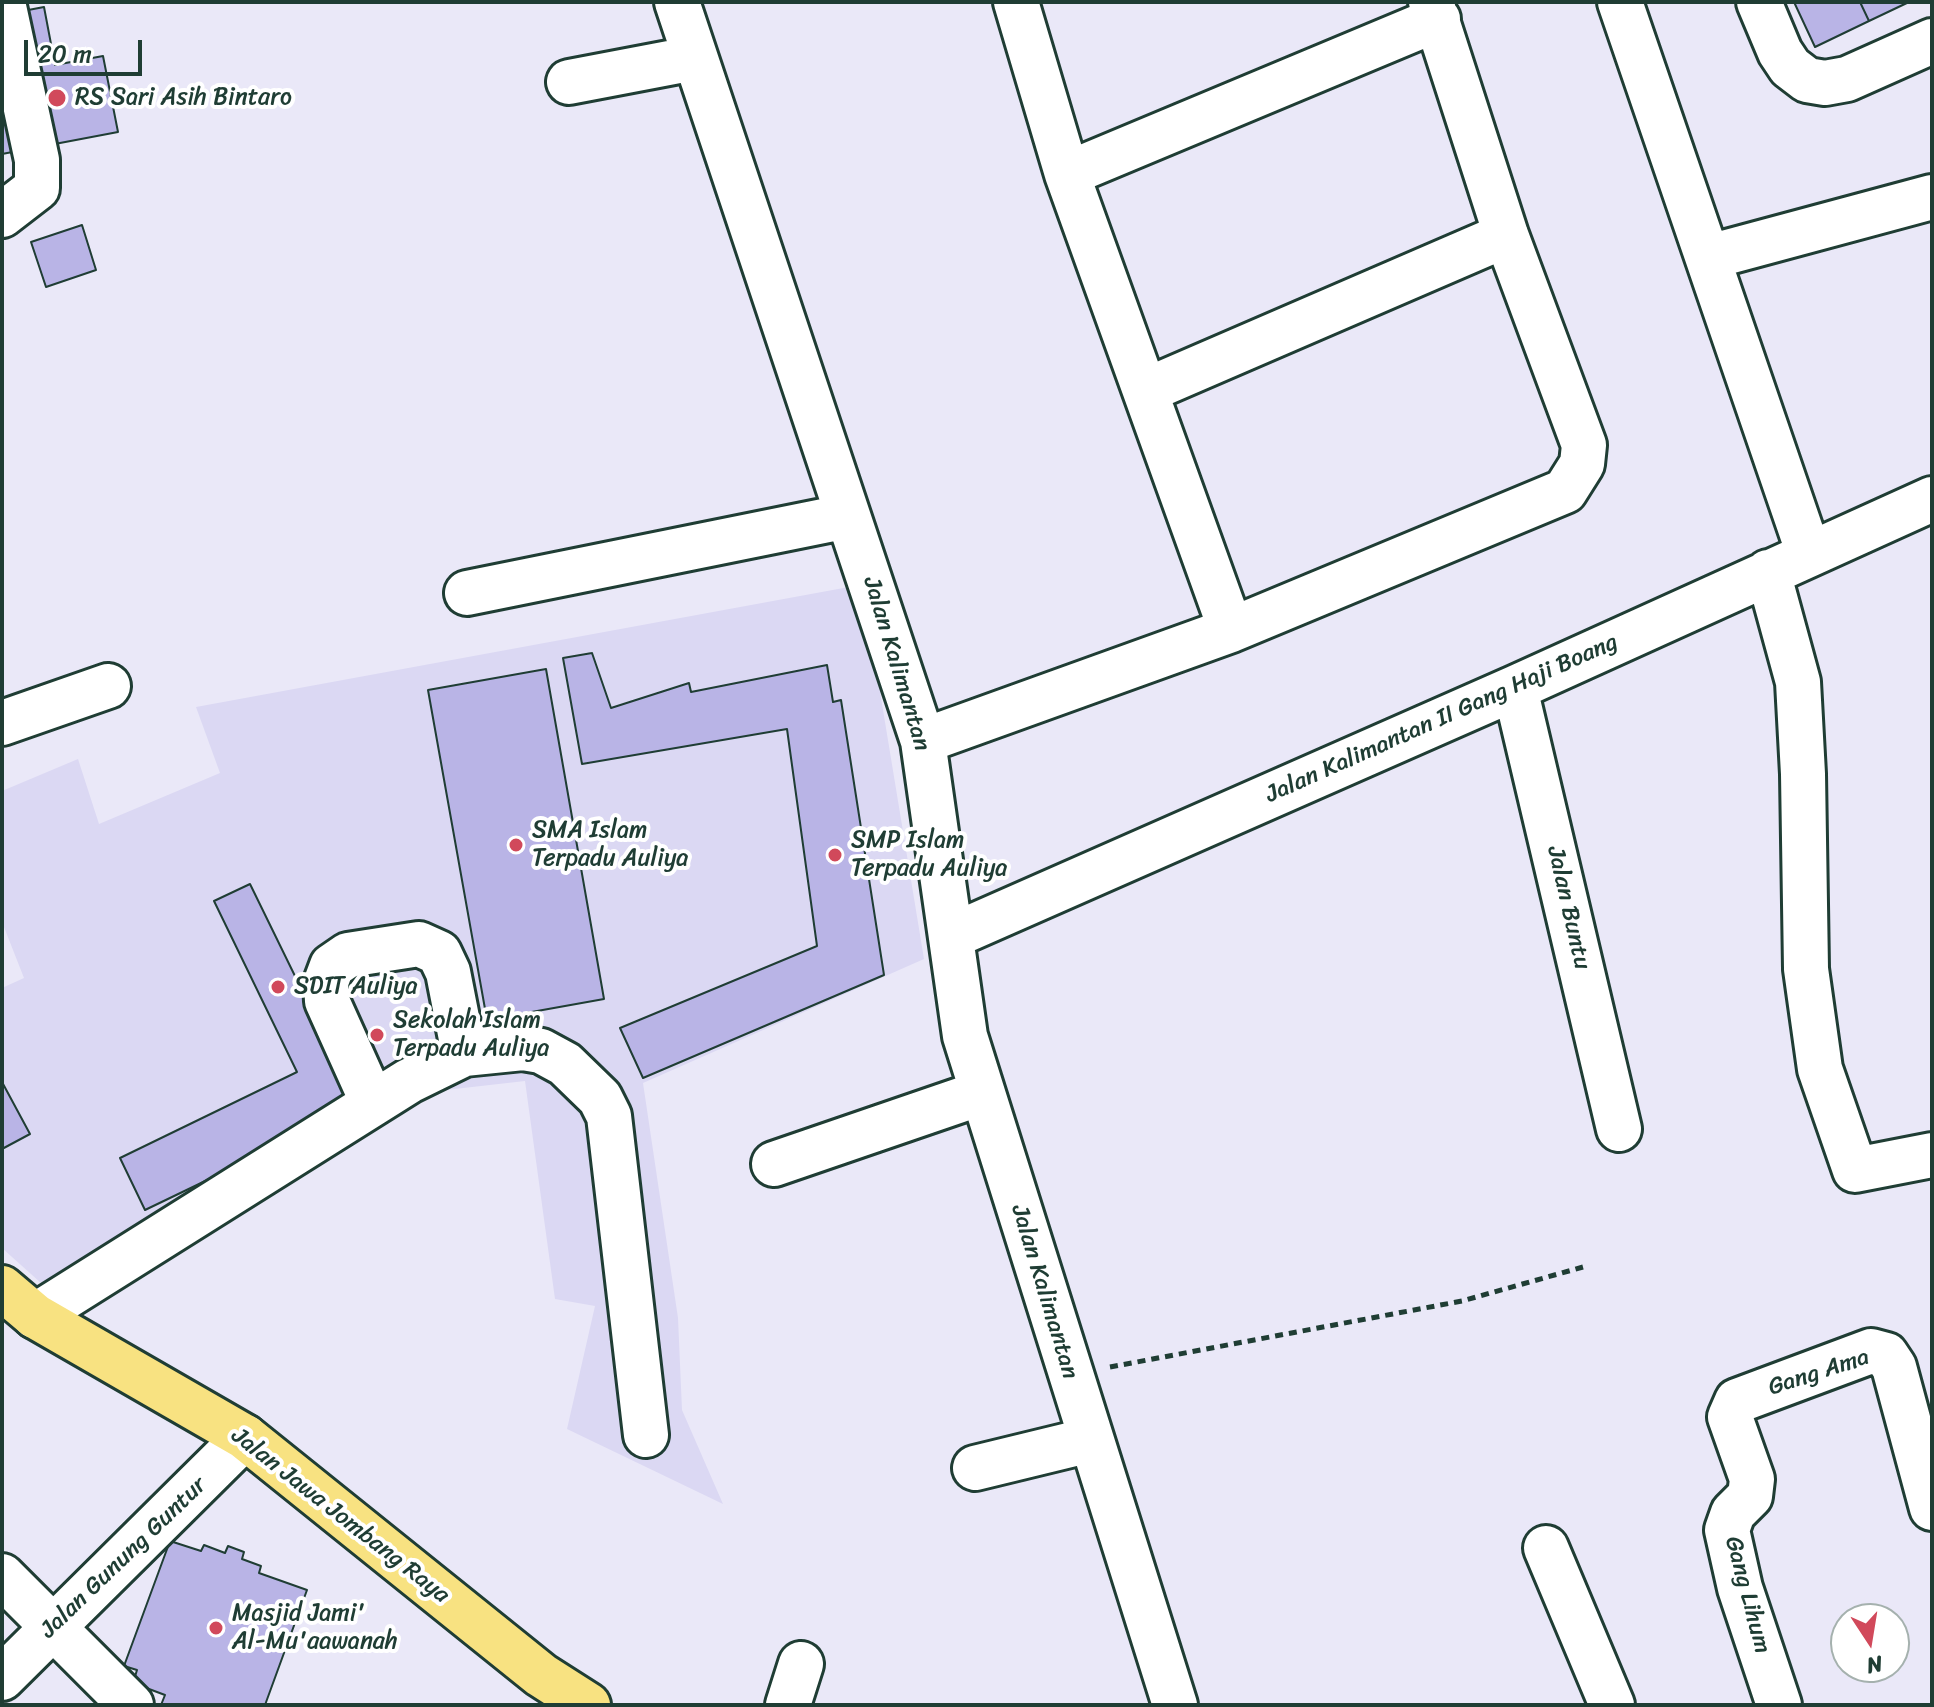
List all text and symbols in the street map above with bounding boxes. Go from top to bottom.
scale bar [28,24,146,74]
text: 20 m [38,33,92,75]
place label: RS Sari Asih Bintaro [75,84,292,112]
marker: RS Sari Asih Bintaro [46,87,68,109]
street label: Jalan Kalimantan [856,574,936,754]
street label: Jalan Kalimantan II Gang Haji Boang [1262,628,1622,810]
place label: SMA Islam Terpadu Auliya [532,817,688,873]
place label: SMP Islam Terpadu Auliya [851,827,1007,883]
marker: SMA Islam Terpadu Auliya [507,836,525,854]
street label: Jalan Buntu [1540,844,1596,972]
marker: SMP Islam Terpadu Auliya [826,846,844,864]
place label: SDIT Auliya [294,973,418,1001]
marker: SDIT Auliya [269,978,287,996]
place label: Sekolah Islam Terpadu Auliya [393,1007,549,1063]
marker: Sekolah Islam Terpadu Auliya [368,1026,386,1044]
street label: Jalan Kalimantan [1004,1202,1084,1382]
street label: Gang Ama [1765,1343,1873,1403]
street label: Jalan Jawa Jombang Raya [225,1422,455,1610]
street label: Jalan Gunung Guntur [35,1471,213,1645]
street label: Gang Lihum [1718,1533,1776,1657]
place label: Masjid Jami' Al-Mu'aawanah [232,1600,397,1656]
north arrow [1830,1603,1910,1683]
marker: Masjid Jami' Al-Mu'aawanah [207,1619,225,1637]
text: N [1863,1644,1886,1686]

